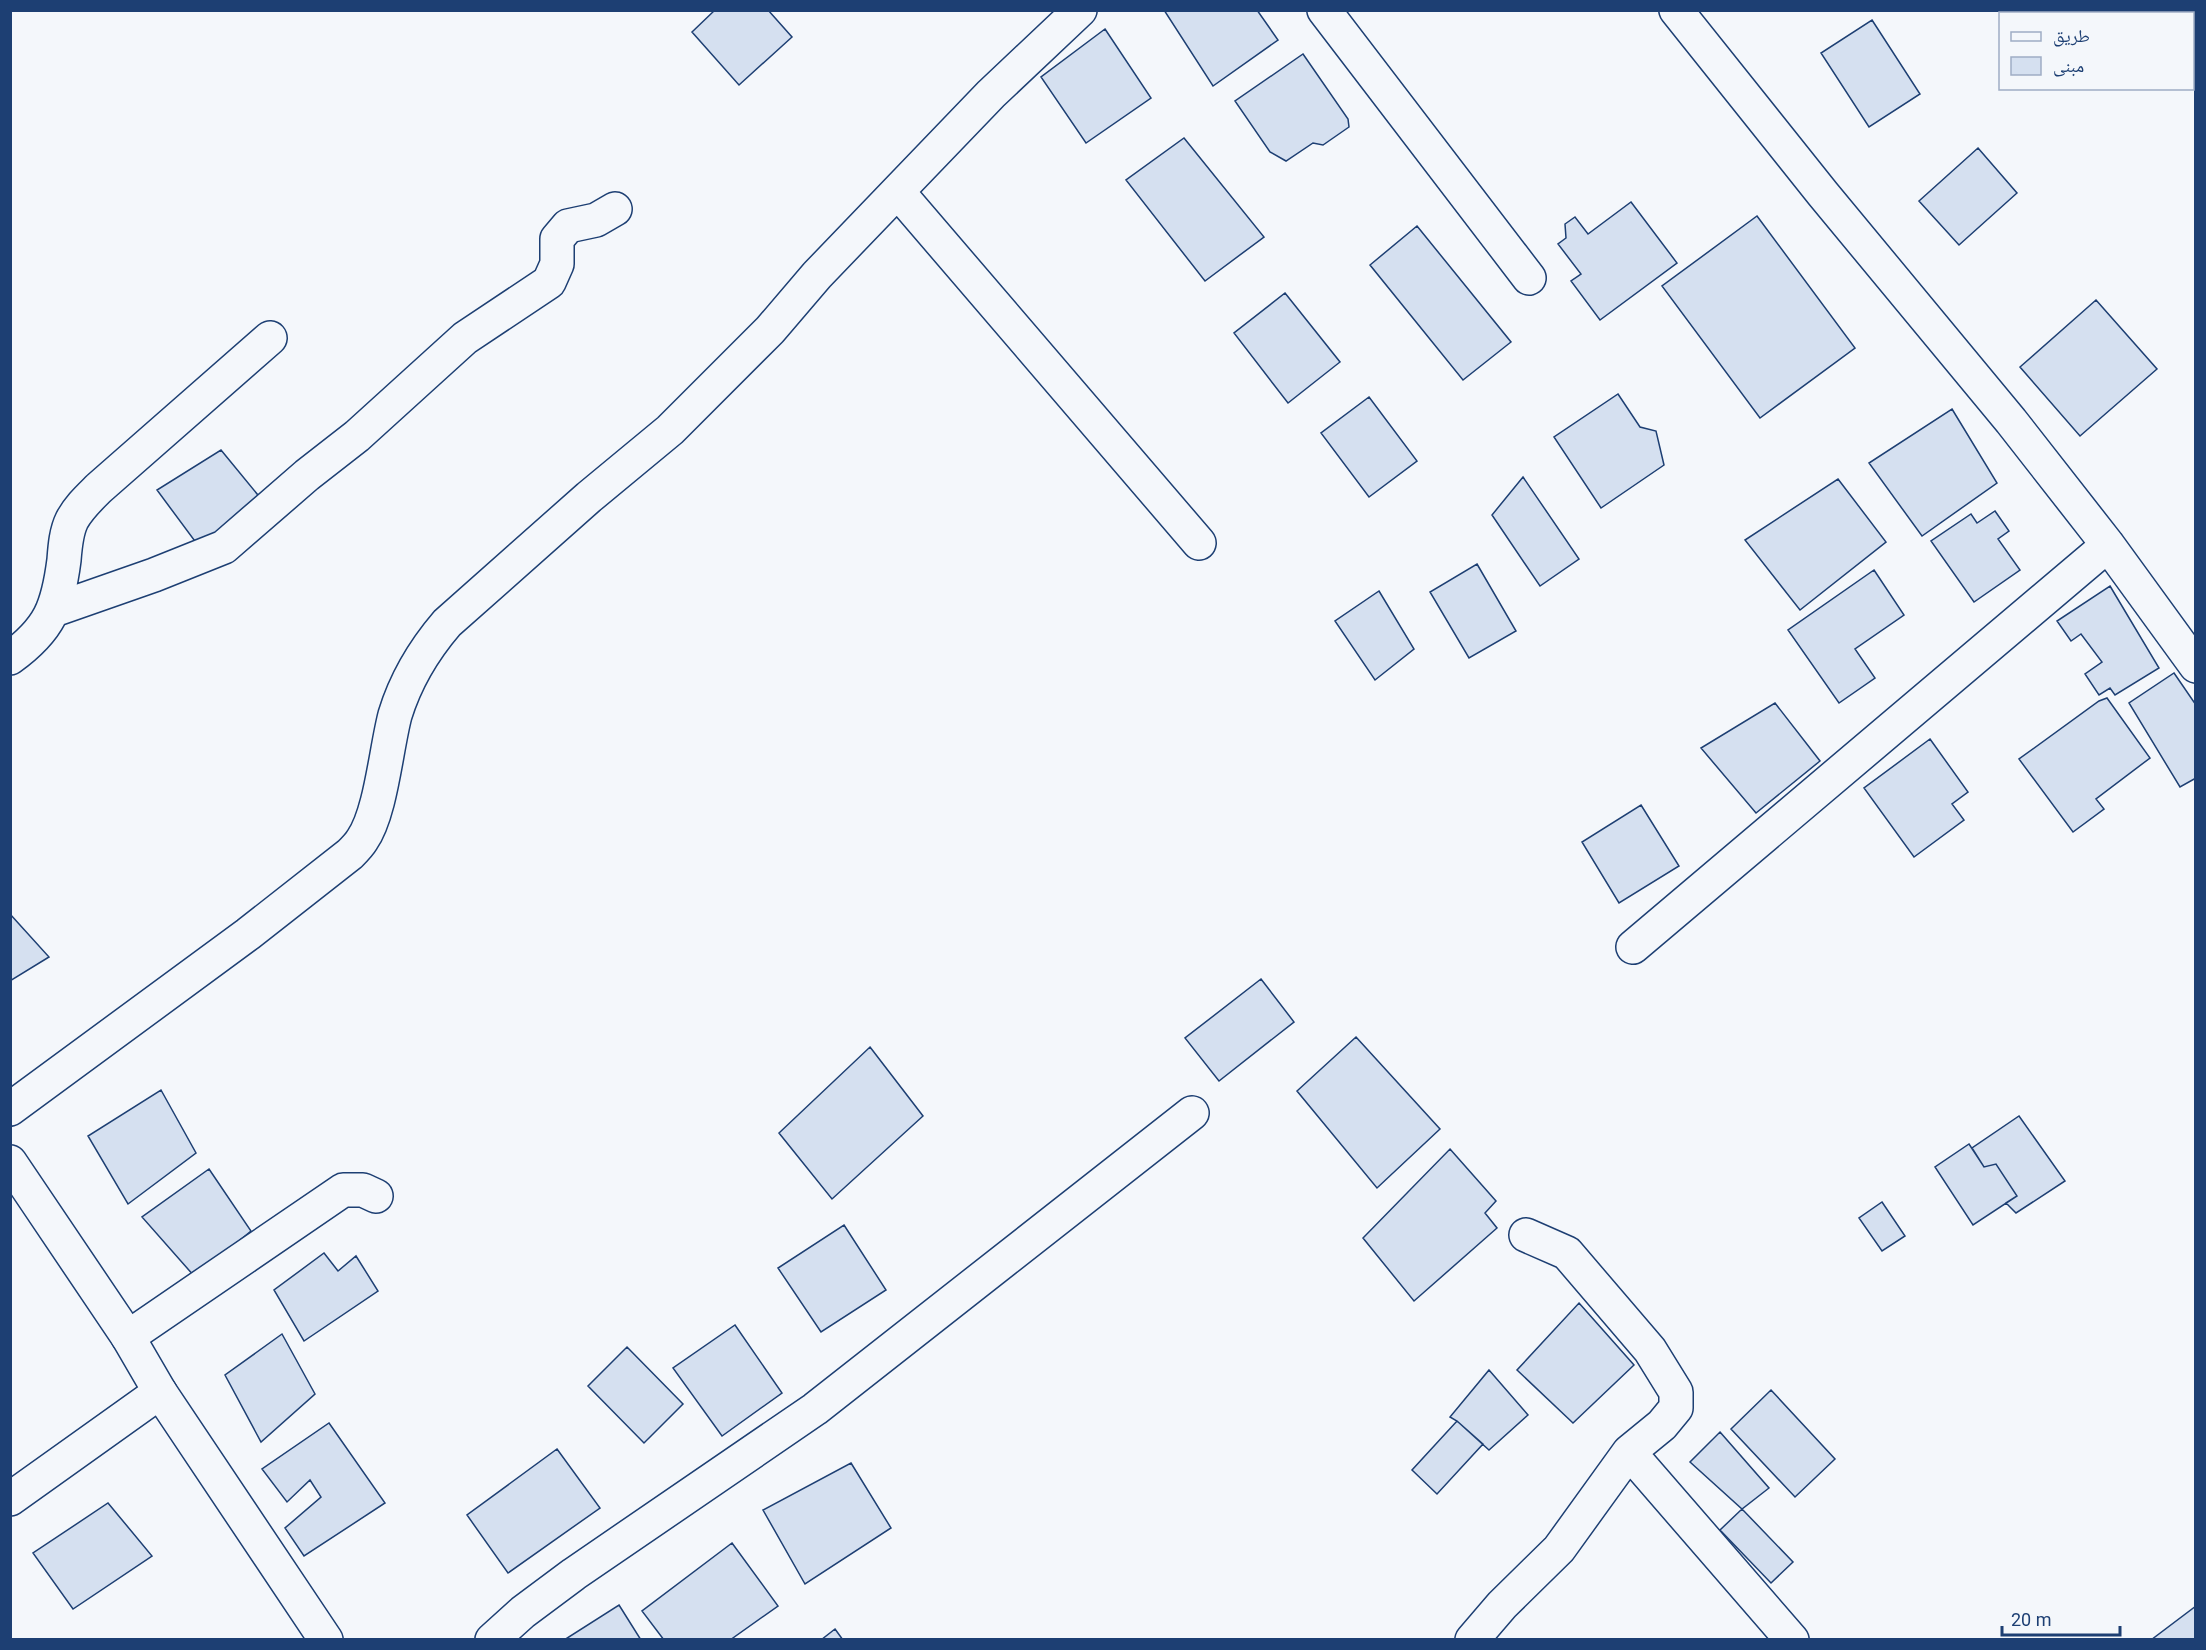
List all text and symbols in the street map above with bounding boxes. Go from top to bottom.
legend [1999,12,2194,90]
text: طريق [2053,25,2090,47]
text: مبنى [2053,55,2084,77]
scale bar [2002,1599,2120,1637]
text: 20 m [2011,1609,2051,1630]

